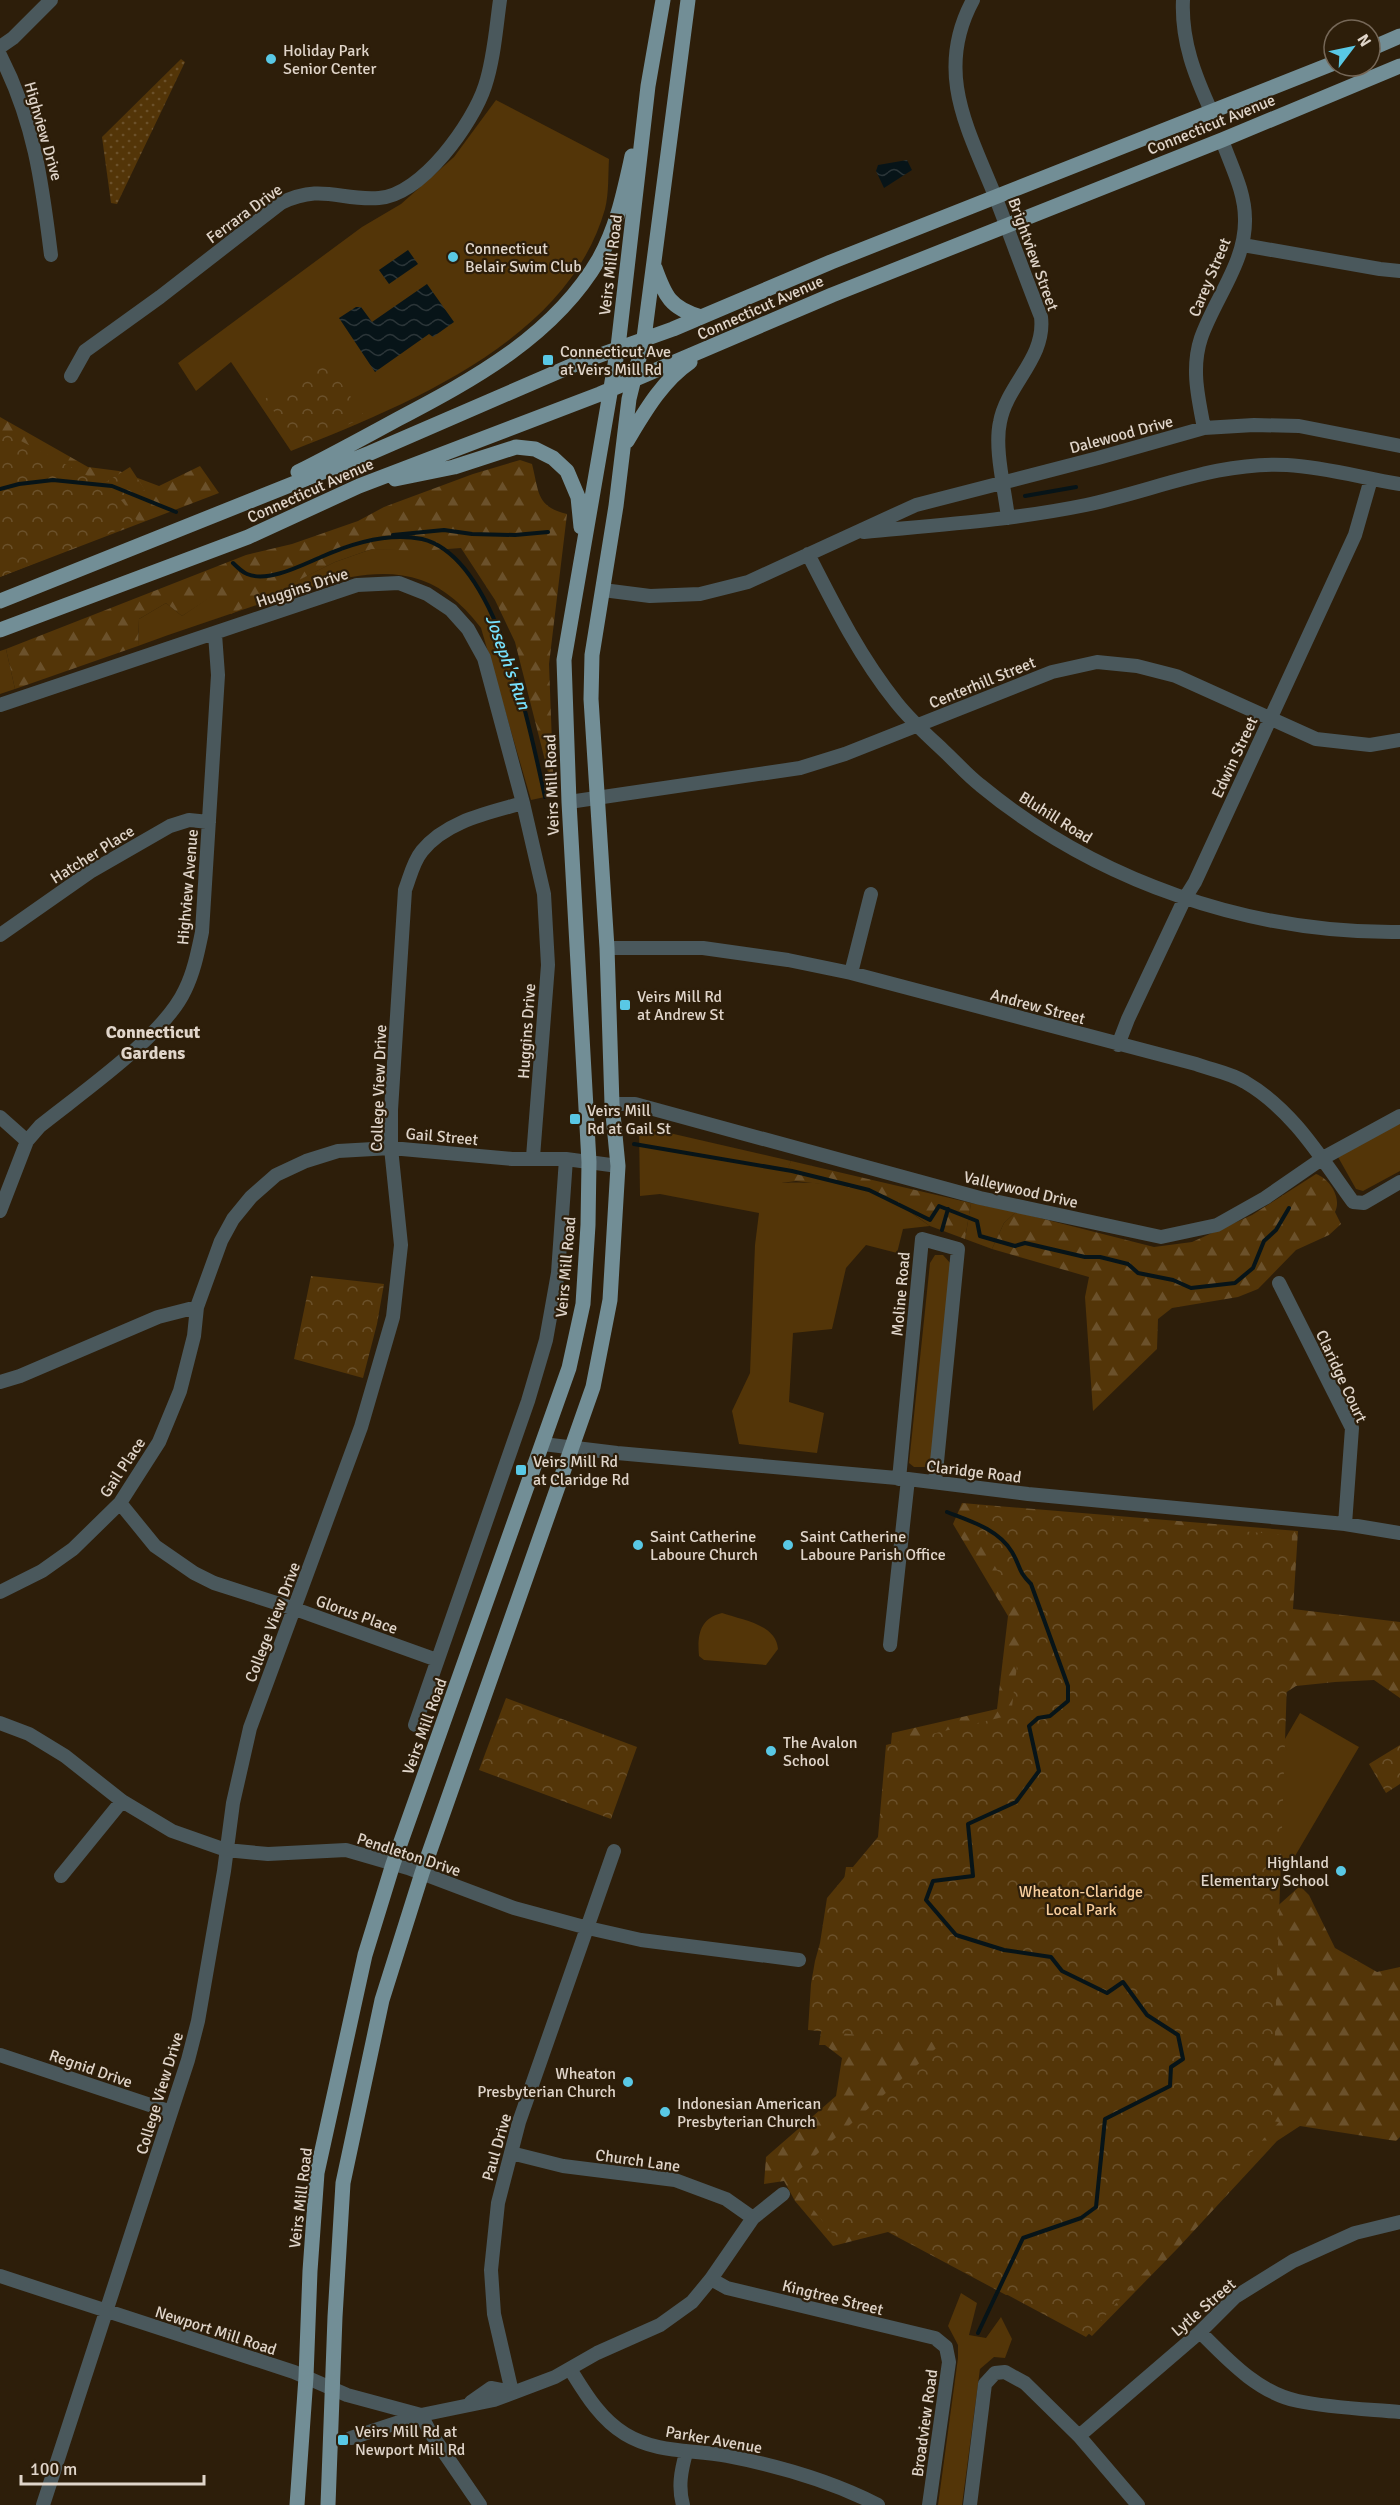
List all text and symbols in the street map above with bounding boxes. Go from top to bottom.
north arrow [1322,18,1382,78]
text: N [1352,31,1375,51]
place label: Holiday Park Senior Center [283,41,376,79]
marker: Holiday Park Senior Center [264,52,278,66]
street label: Highview Drive [19,79,67,183]
street label: Connecticut Avenue [1144,90,1278,160]
street label: Ferrara Drive [203,180,286,248]
street label: Brightview Street [1003,195,1063,314]
street label: Veirs Mill Road [595,214,627,317]
street label: Carey Street [1184,235,1236,320]
place label: Connecticut Belair Swim Club [465,239,582,277]
marker: Connecticut Belair Swim Club [446,250,460,264]
street label: Connecticut Avenue [694,271,827,345]
place label: Connecticut Ave at Veirs Mill Rd [560,342,671,380]
marker: Connecticut Ave at Veirs Mill Rd [541,353,555,367]
street label: Dalewood Drive [1067,412,1175,458]
street label: Connecticut Avenue [244,454,377,528]
street label: Huggins Drive [254,564,351,612]
water label: Joseph's Run [481,612,536,714]
street label: Centerhill Street [926,652,1039,713]
street label: Edwin Street [1207,713,1263,801]
street label: Veirs Mill Road [540,734,564,836]
street label: Bluhill Road [1015,787,1096,848]
street label: Hatcher Place [47,821,138,889]
street label: Highview Avenue [173,828,203,946]
street label: Huggins Drive [514,983,540,1080]
street label: Andrew Street [988,985,1088,1029]
place label: Veirs Mill Rd at Andrew St [637,987,724,1025]
marker: Veirs Mill Rd at Andrew St [618,998,632,1012]
district label: Connecticut Gardens [106,1021,201,1064]
street label: College View Drive [367,1024,391,1152]
place label: Veirs Mill Rd at Gail St [587,1101,671,1139]
marker: Veirs Mill Rd at Gail St [568,1112,582,1126]
street label: Gail Street [405,1124,479,1150]
street label: Valleywood Drive [962,1167,1080,1213]
street label: Veirs Mill Road [552,1216,580,1318]
street label: Moline Road [887,1251,915,1337]
street label: Claridge Court [1311,1327,1371,1426]
street label: Gail Place [95,1434,150,1501]
place label: Veirs Mill Rd at Claridge Rd [533,1452,629,1490]
street label: Claridge Road [925,1456,1023,1488]
marker: Veirs Mill Rd at Claridge Rd [514,1463,528,1477]
place label: Saint Catherine Laboure Church [650,1527,758,1565]
place label: Saint Catherine Laboure Parish Office [800,1527,946,1565]
marker: Saint Catherine Laboure Church [631,1538,645,1552]
marker: Saint Catherine Laboure Parish Office [781,1538,795,1552]
street label: College View Drive [241,1559,305,1685]
street label: Glorus Place [313,1591,400,1639]
street label: Veirs Mill Road [398,1675,452,1777]
place label: The Avalon School [783,1733,858,1771]
marker: The Avalon School [764,1744,778,1758]
street label: Pendleton Drive [354,1829,463,1881]
place label: Highland Elementary School [1200,1853,1329,1891]
marker: Highland Elementary School [1334,1864,1348,1878]
park label: Wheaton-Claridge Local Park [1019,1882,1143,1920]
street label: College View Drive [132,2030,188,2157]
street label: Regnid Drive [46,2045,135,2093]
place label: Wheaton Presbyterian Church [477,2064,616,2102]
marker: Wheaton Presbyterian Church [621,2075,635,2089]
place label: Indonesian American Presbyterian Church [677,2094,821,2132]
marker: Indonesian American Presbyterian Church [658,2105,672,2119]
street label: Paul Drive [478,2111,516,2183]
street label: Church Lane [594,2145,682,2177]
street label: Veirs Mill Road [285,2147,317,2250]
street label: Lytle Street [1167,2274,1240,2341]
street label: Kingtree Street [780,2276,886,2320]
street label: Newport Mill Road [152,2302,279,2360]
street label: Broadview Road [908,2368,942,2478]
place label: Veirs Mill Rd at Newport Mill Rd [355,2422,465,2460]
street label: Parker Avenue [664,2422,764,2458]
marker: Veirs Mill Rd at Newport Mill Rd [336,2433,350,2447]
scale bar [21,2448,204,2486]
text: 100 m [30,2458,77,2480]

